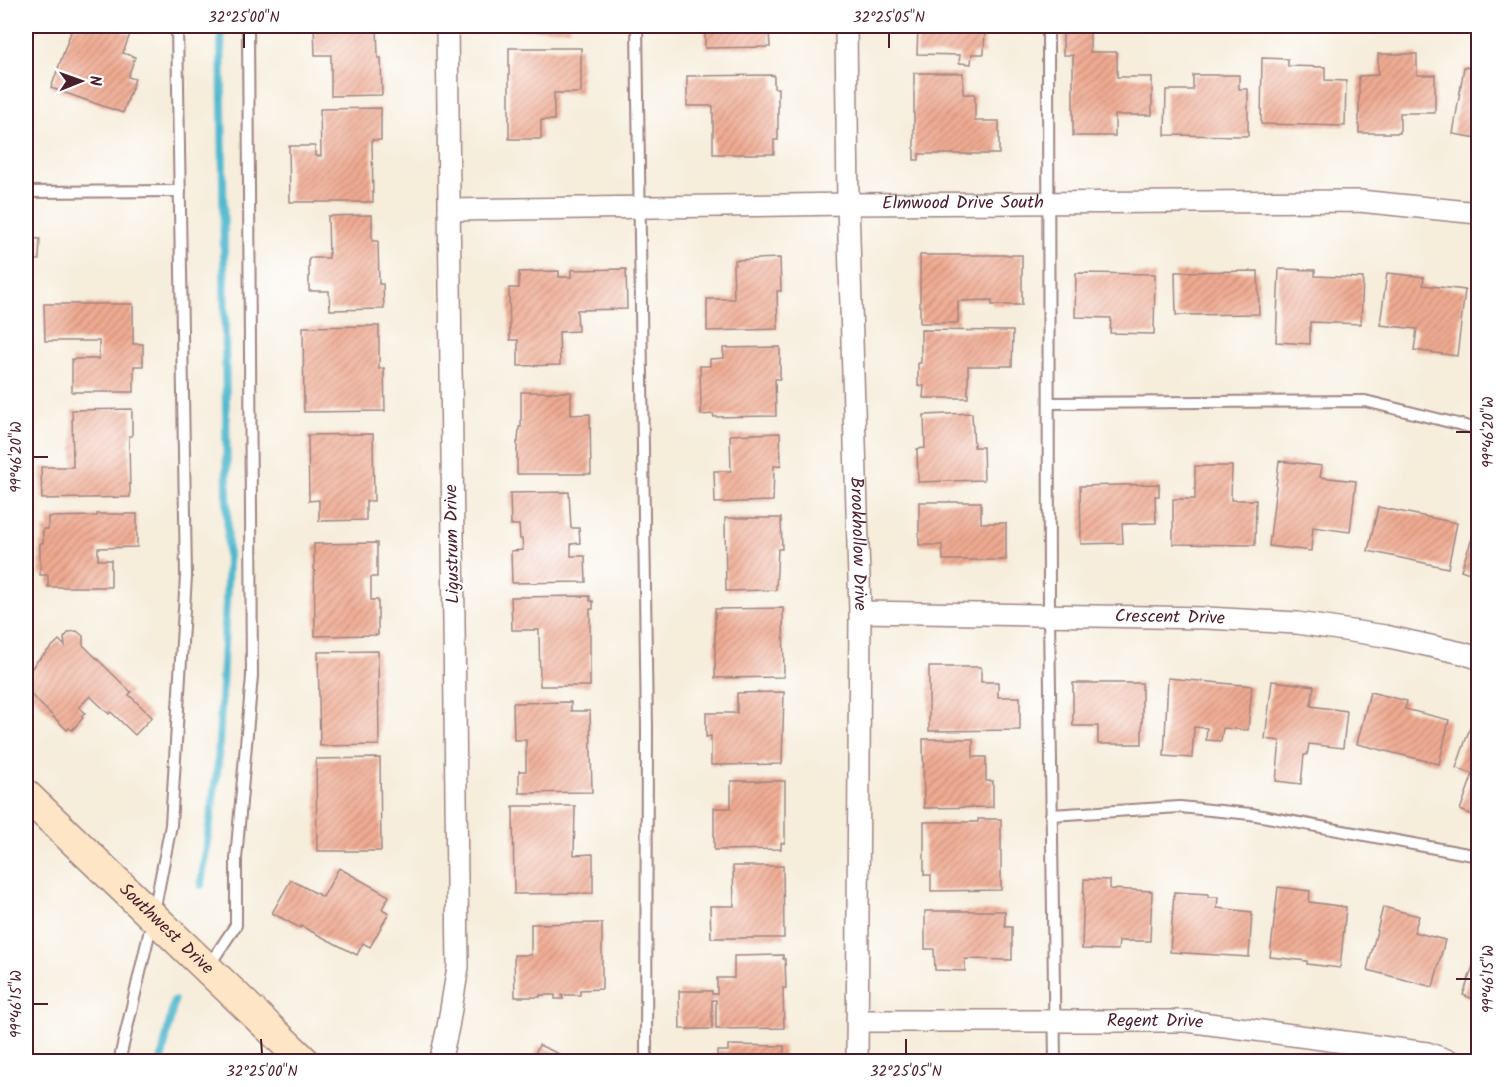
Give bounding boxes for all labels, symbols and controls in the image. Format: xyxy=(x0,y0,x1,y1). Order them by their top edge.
text: 32°25'00"N xyxy=(208,6,280,30)
text: 32°25'05"N xyxy=(853,6,925,30)
north arrow xyxy=(51,51,111,111)
text: N xyxy=(82,75,107,86)
street label: Elmwood Drive South xyxy=(882,188,1044,218)
text: 99°46'20"W xyxy=(1477,396,1501,468)
text: 99°46'20"W xyxy=(5,421,29,493)
street label: Brookhollow Drive xyxy=(842,476,874,611)
street label: Ligustrum Drive xyxy=(437,484,469,604)
street label: Crescent Drive xyxy=(1115,602,1226,633)
street label: Southwest Drive xyxy=(112,876,221,982)
text: 99°46'15"W xyxy=(1477,945,1501,1013)
text: 99°46'15"W xyxy=(5,970,29,1038)
street label: Regent Drive xyxy=(1107,1007,1205,1038)
text: 32°25'00"N xyxy=(226,1060,298,1084)
text: 32°25'05"N xyxy=(870,1060,942,1084)

